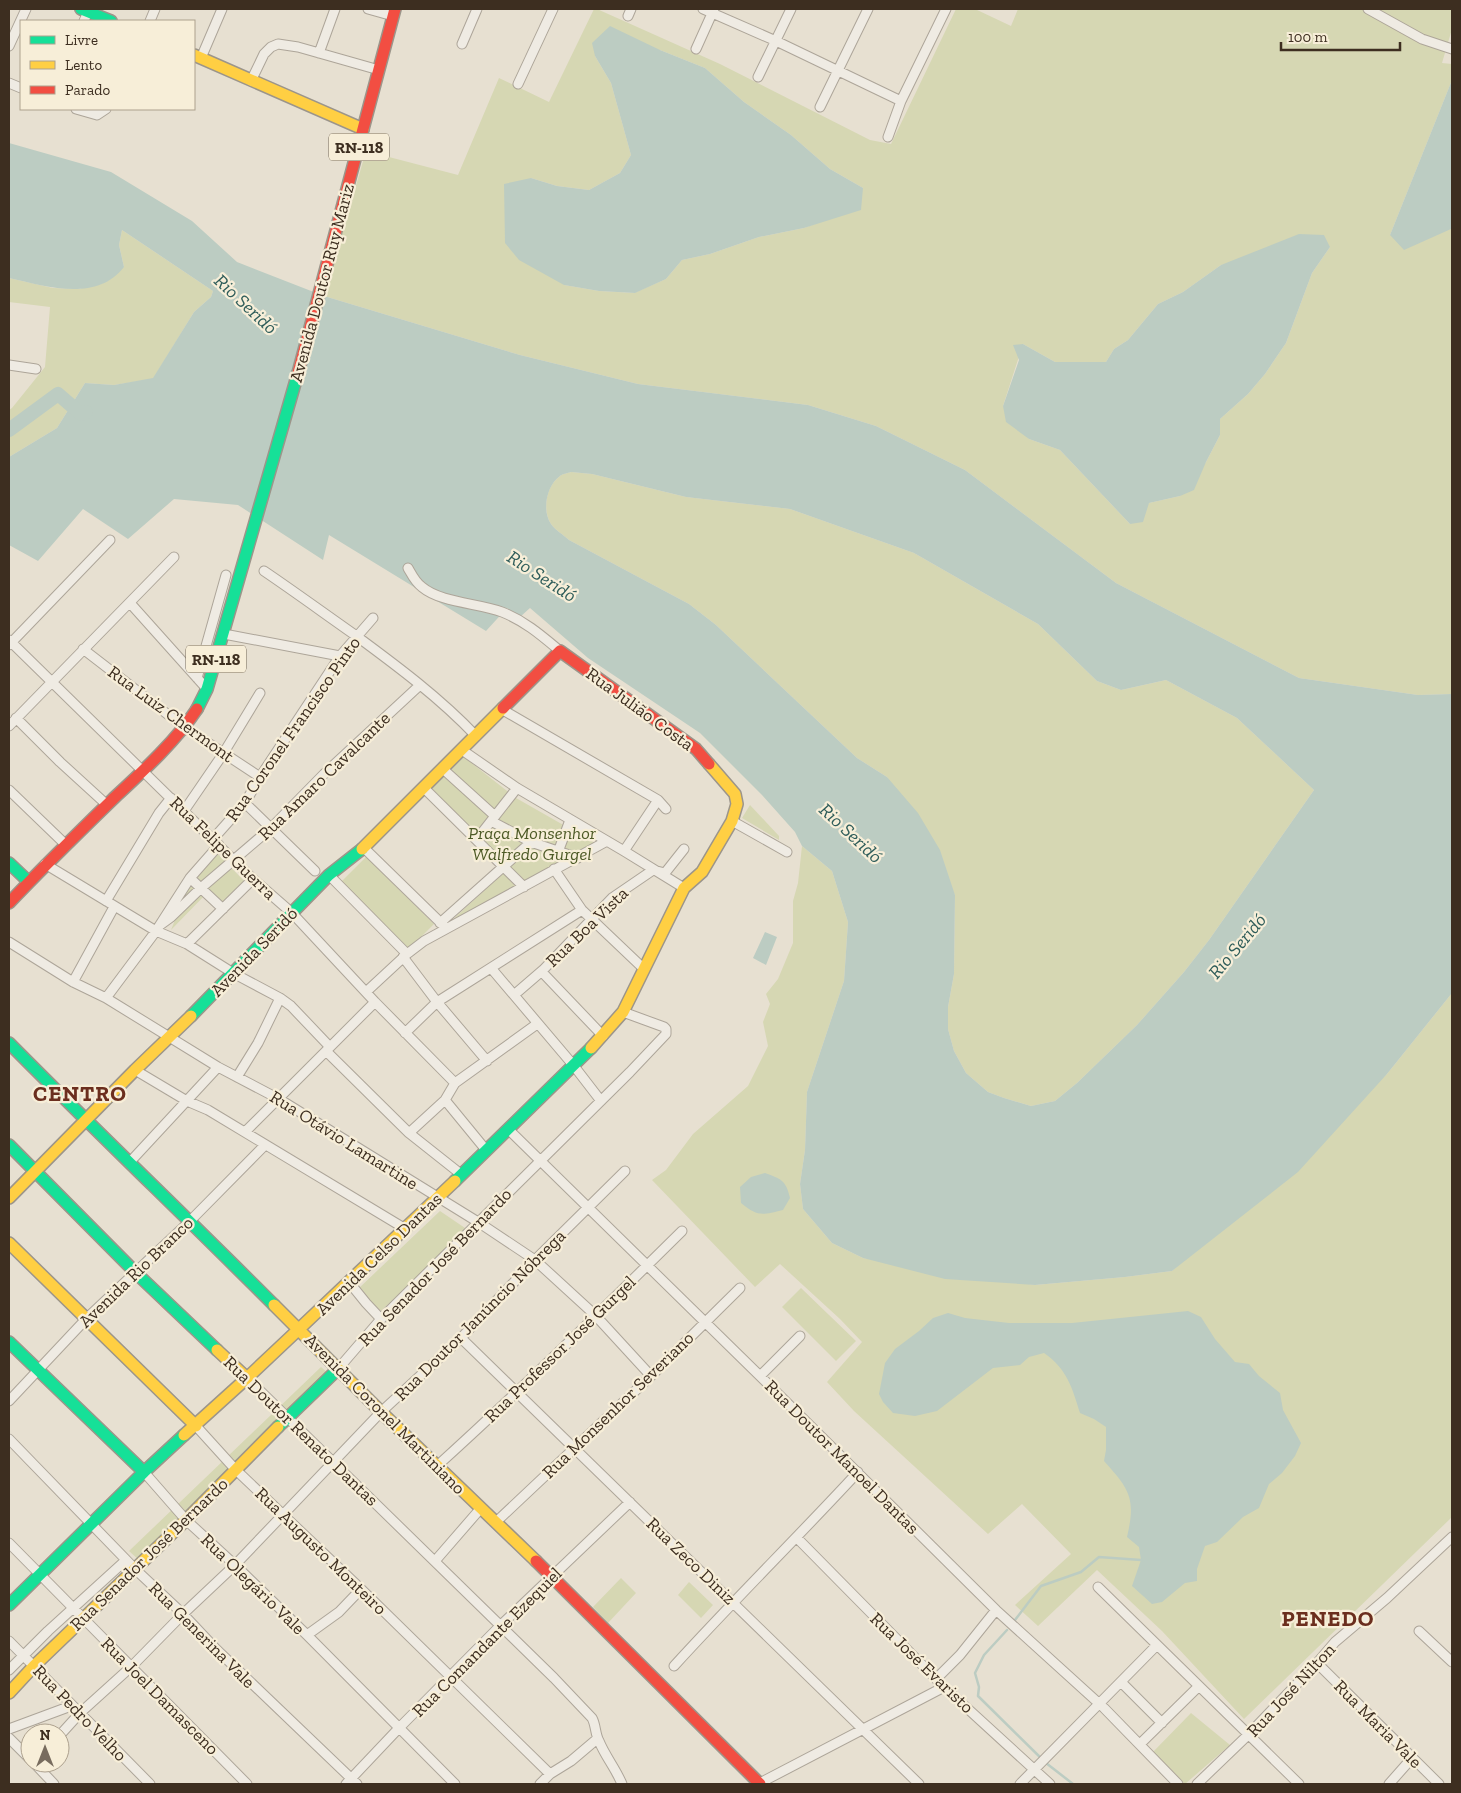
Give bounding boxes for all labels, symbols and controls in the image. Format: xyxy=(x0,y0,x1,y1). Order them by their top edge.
legend xyxy=(20,20,195,110)
scale bar xyxy=(1281,20,1400,52)
text: 100 m xyxy=(1288,28,1327,46)
text: Livre xyxy=(65,31,98,49)
text: Lento xyxy=(65,56,102,74)
text: Parado xyxy=(65,81,111,99)
road number: RN-118 xyxy=(329,134,389,160)
street label: Avenida Doutor Ruy Mariz xyxy=(285,181,359,385)
water label: Rio Seridó xyxy=(210,269,282,339)
water label: Rio Seridó xyxy=(503,545,581,607)
street label: Rua Coronel Francisco Pinto xyxy=(221,632,365,826)
road number: RN-118 xyxy=(186,646,246,672)
street label: Rua Luiz Chermont xyxy=(104,661,239,767)
street label: Rua Julião Costa xyxy=(582,663,698,756)
street label: Rua Amaro Cavalcante xyxy=(253,707,395,845)
street label: Rua Felipe Guerra xyxy=(165,792,281,904)
water label: Rio Seridó xyxy=(815,798,887,868)
park label: Praça Monsenhor Walfredo Gurgel xyxy=(468,822,597,865)
street label: Rua Boa Vista xyxy=(541,882,633,972)
street label: Avenida Seridó xyxy=(206,903,302,1001)
water label: Rio Seridó xyxy=(1203,909,1271,983)
district label: CENTRO xyxy=(33,1080,127,1107)
street label: Rua Otávio Lamartine xyxy=(266,1086,422,1194)
street label: Rua Senador José Bernardo xyxy=(354,1183,516,1351)
street label: Avenida Celso Dantas xyxy=(311,1188,447,1320)
street label: Avenida Rio Branco xyxy=(74,1212,198,1332)
street label: Rua Doutor Janúncio Nóbrega xyxy=(390,1225,570,1405)
street label: Rua Professor José Gurgel xyxy=(480,1271,640,1427)
street label: Rua Monsenhor Severiano xyxy=(538,1327,698,1483)
street label: Avenida Coronel Martiniano xyxy=(300,1329,470,1499)
street label: Rua Doutor Renato Dantas xyxy=(219,1351,383,1511)
street label: Rua Doutor Manoel Dantas xyxy=(760,1375,924,1539)
street label: Rua Senador José Bernardo xyxy=(65,1473,233,1635)
street label: Rua Augusto Monteiro xyxy=(251,1482,391,1620)
street label: Rua Zeco Diniz xyxy=(642,1513,740,1609)
street label: Rua Olegário Vale xyxy=(196,1529,310,1639)
street label: Rua Comandante Ezequiel xyxy=(407,1562,567,1722)
street label: Rua Generina Vale xyxy=(144,1577,260,1693)
district label: PENEDO xyxy=(1282,1605,1374,1632)
street label: Rua José Evaristo xyxy=(865,1608,979,1718)
street label: Rua Joel Damasceno xyxy=(96,1632,224,1760)
street label: Rua José Nilton xyxy=(1242,1638,1340,1741)
street label: Rua Pedro Velho xyxy=(28,1660,132,1766)
street label: Rua Maria Vale xyxy=(1329,1675,1427,1773)
north arrow xyxy=(20,1723,70,1773)
text: N xyxy=(40,1727,51,1744)

